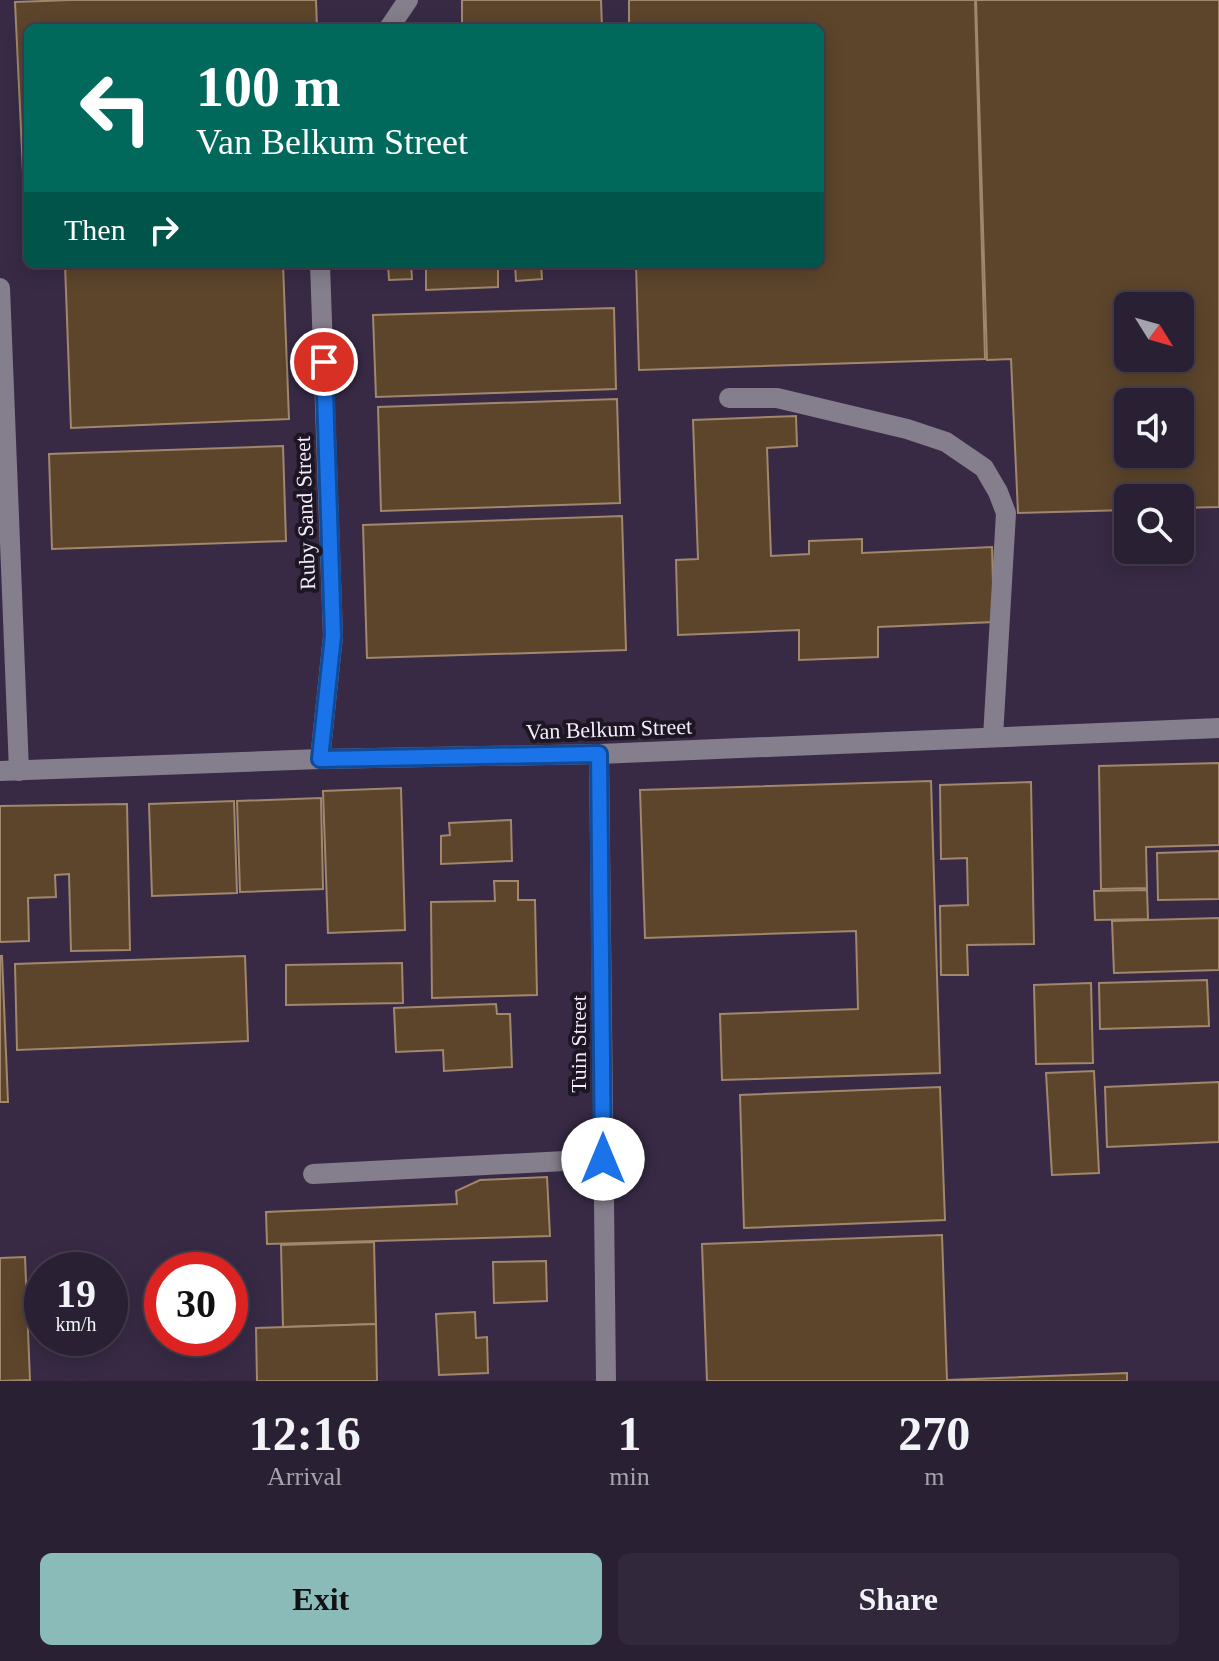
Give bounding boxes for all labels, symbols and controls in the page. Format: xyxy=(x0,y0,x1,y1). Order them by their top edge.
icon: left xyxy=(64,56,168,160)
text: 100 m xyxy=(196,56,341,118)
text: Van Belkum Street xyxy=(196,122,468,162)
icon: right xyxy=(142,208,186,252)
text: Then xyxy=(64,213,126,246)
north arrow xyxy=(1114,292,1194,372)
map controls xyxy=(1114,292,1194,564)
pin xyxy=(290,328,358,396)
icon: arrive xyxy=(302,340,346,384)
button: sound xyxy=(1114,388,1194,468)
street label: Ruby Sand Street xyxy=(290,436,320,590)
button: search xyxy=(1114,484,1194,564)
street label: Van Belkum Street xyxy=(526,714,692,744)
street label: Tuin Street xyxy=(566,995,591,1093)
position arrow xyxy=(561,1117,645,1201)
speed limit sign: 30 xyxy=(144,1252,248,1356)
text: 19 xyxy=(56,1271,96,1316)
text: km/h xyxy=(55,1313,97,1335)
text: 12:16 xyxy=(249,1407,361,1460)
text: 1 xyxy=(617,1407,641,1460)
text: 270 xyxy=(898,1407,970,1460)
text: Arrival xyxy=(267,1462,342,1491)
text: min xyxy=(609,1462,650,1491)
text: m xyxy=(924,1462,944,1491)
button: Exit xyxy=(40,1553,602,1645)
button: Share xyxy=(618,1553,1179,1645)

